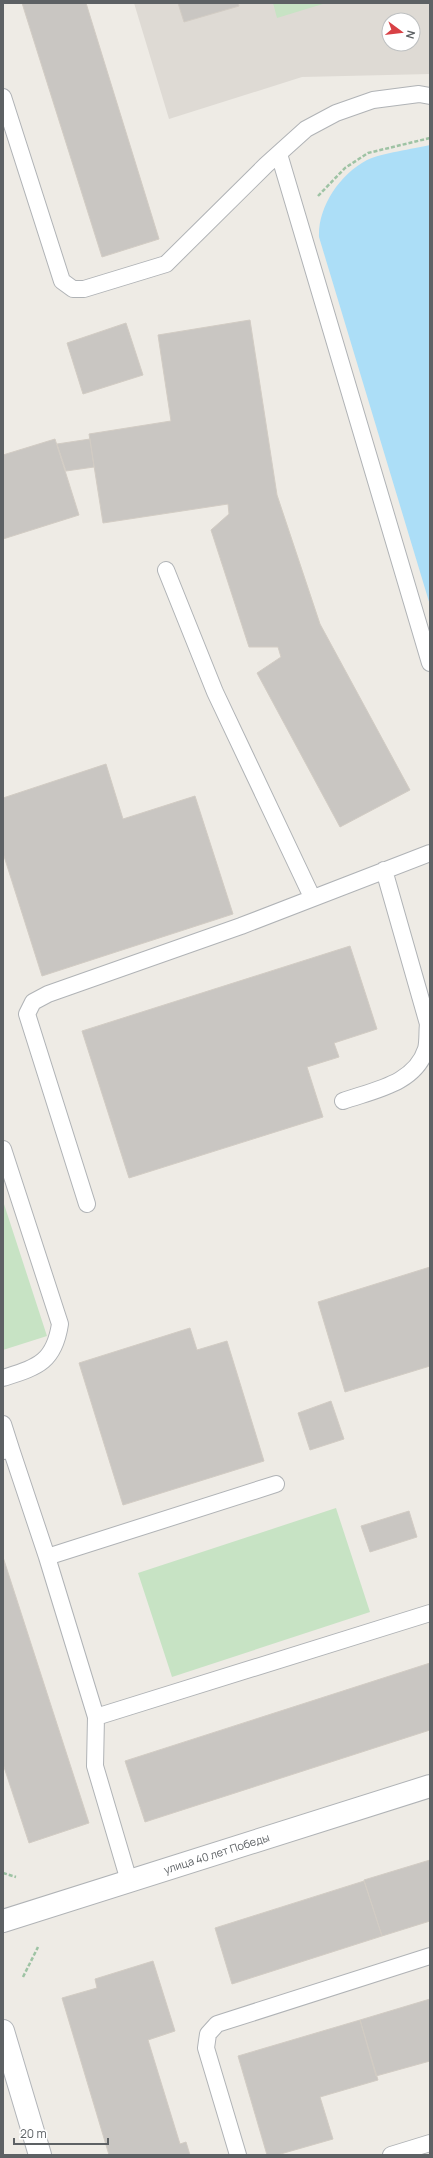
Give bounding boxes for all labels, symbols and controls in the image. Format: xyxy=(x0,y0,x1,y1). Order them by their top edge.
north arrow xyxy=(381,12,421,52)
text: N xyxy=(403,29,419,41)
street label: улица 40 лет Победы xyxy=(162,1829,271,1877)
scale bar xyxy=(14,2120,108,2146)
text: 20 m xyxy=(20,2125,47,2142)

